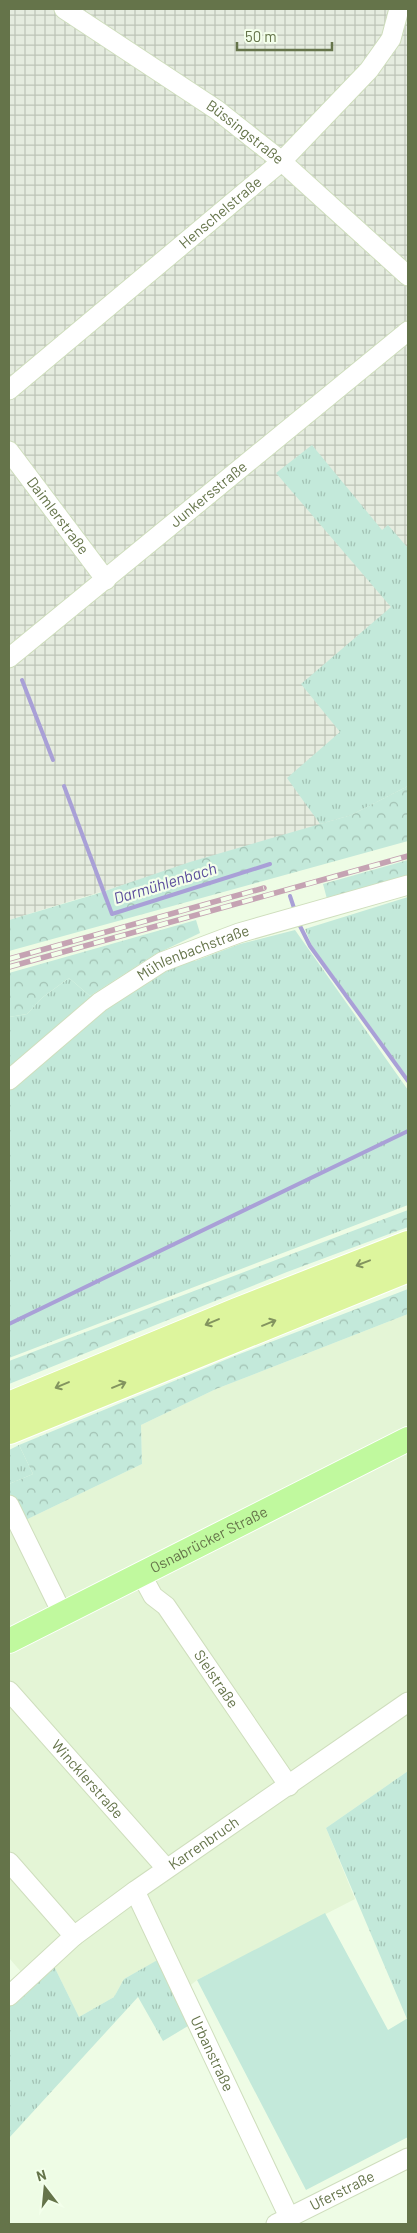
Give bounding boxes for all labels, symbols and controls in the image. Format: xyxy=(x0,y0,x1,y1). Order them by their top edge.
scale bar xyxy=(237,20,332,52)
text: 50 m xyxy=(245,27,277,45)
street label: Büssingstraße xyxy=(203,96,288,167)
street label: Henschelstraße xyxy=(175,172,265,252)
street label: Junkersstraße xyxy=(166,457,250,531)
street label: Daimlerstraße xyxy=(24,473,93,557)
water label: Darmühlenbach xyxy=(111,858,219,907)
street label: Mühlenbachstraße xyxy=(133,921,251,984)
one-way arrow xyxy=(356,1258,371,1268)
one-way arrow xyxy=(205,1318,220,1327)
one-way arrow xyxy=(261,1318,276,1328)
one-way arrow xyxy=(111,1379,126,1389)
one-way arrow xyxy=(55,1380,70,1390)
street label: Osnabrücker Straße xyxy=(147,1502,270,1576)
street label: Sielstraße xyxy=(191,1646,243,1711)
street label: Wincklerstraße xyxy=(48,1735,128,1822)
street label: Karrenbruch xyxy=(165,1812,242,1873)
street label: Urbanstraße xyxy=(187,2013,238,2094)
north arrow xyxy=(20,2163,70,2213)
text: N xyxy=(34,2166,48,2184)
street label: Uferstraße xyxy=(306,2166,377,2214)

